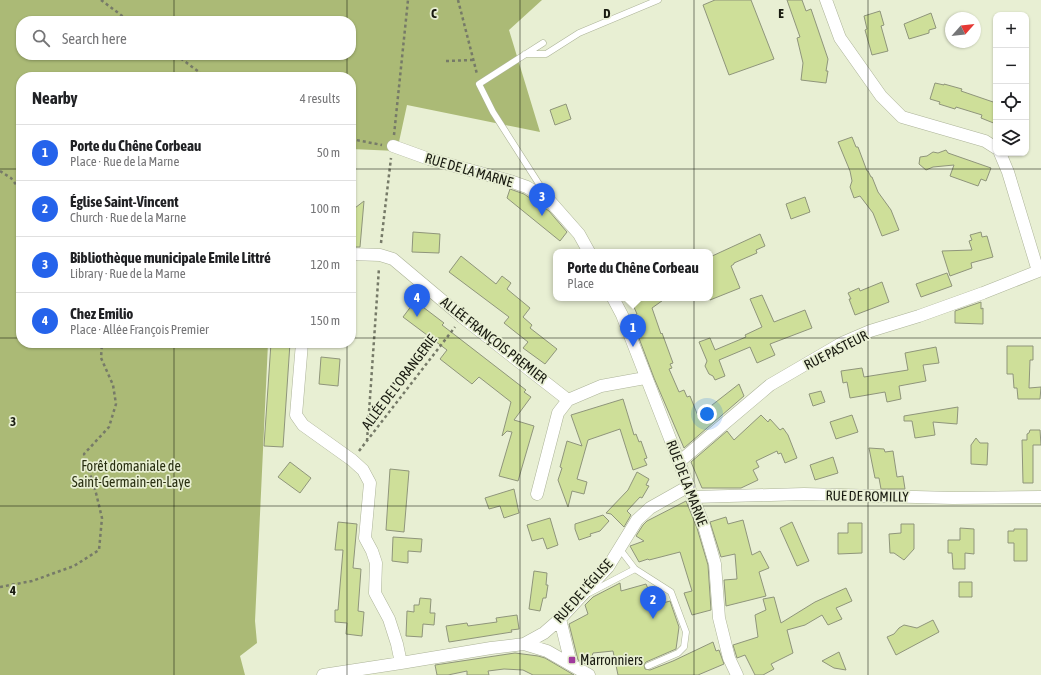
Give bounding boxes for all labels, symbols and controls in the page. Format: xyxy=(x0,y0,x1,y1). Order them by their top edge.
text: C xyxy=(431,6,437,21)
text: D xyxy=(603,6,611,21)
text: E xyxy=(778,6,784,21)
north arrow xyxy=(945,12,981,48)
map controls xyxy=(993,12,1029,156)
button: + xyxy=(993,12,1029,48)
search box xyxy=(16,16,356,60)
icon: search xyxy=(30,27,52,49)
text: Search here xyxy=(62,30,127,47)
button: − xyxy=(993,48,1029,84)
button: locate xyxy=(993,84,1029,120)
text: Nearby xyxy=(32,88,78,108)
text: 4 results xyxy=(300,91,340,106)
button: layers xyxy=(993,120,1029,156)
text: Porte du Chêne Corbeau xyxy=(70,137,201,154)
text: 1 xyxy=(42,145,48,160)
text: 50 m xyxy=(317,145,340,160)
street label: RUE DE LA MARNE xyxy=(423,150,515,190)
text: Place · Rue de la Marne xyxy=(70,154,179,169)
pin: 3 xyxy=(529,183,555,216)
text: Église Saint-Vincent xyxy=(70,193,179,210)
text: 2 xyxy=(42,201,48,216)
text: 100 m xyxy=(311,201,340,216)
text: Church · Rue de la Marne xyxy=(70,210,186,225)
text: Bibliothèque municipale Emile Littré xyxy=(70,249,271,266)
popup xyxy=(553,249,713,301)
text: 3 xyxy=(42,257,48,272)
text: 120 m xyxy=(311,257,340,272)
text: Porte du Chêne Corbeau xyxy=(567,259,699,276)
text: Library · Rue de la Marne xyxy=(70,266,186,281)
text: Place xyxy=(567,276,594,291)
pin: 4 xyxy=(404,284,430,317)
street label: ALLÉE FRANÇOIS PREMIER xyxy=(438,293,550,387)
text: Chez Emilio xyxy=(70,305,133,322)
text: 4 xyxy=(42,313,48,328)
text: 150 m xyxy=(311,313,340,328)
pin: 1 xyxy=(620,314,646,347)
text: Place · Allée François Premier xyxy=(70,322,209,337)
street label: RUE PASTEUR xyxy=(801,327,871,373)
street label: ALLÉE DE L'ORANGERIE xyxy=(358,331,440,433)
your location xyxy=(697,404,717,424)
text: 3 xyxy=(10,414,16,429)
street label: RUE DE LA MARNE xyxy=(663,438,711,528)
park label: Forêt domaniale de Saint-Germain-en-Laye xyxy=(72,458,190,490)
street label: RUE DE ROMILLY xyxy=(825,487,909,505)
street label: RUE DE L'ÉGLISE xyxy=(550,556,616,626)
text: 4 xyxy=(9,583,16,598)
pin: 2 xyxy=(640,586,666,619)
place label: Marronniers xyxy=(580,652,643,668)
marker: Marronniers xyxy=(567,655,577,665)

